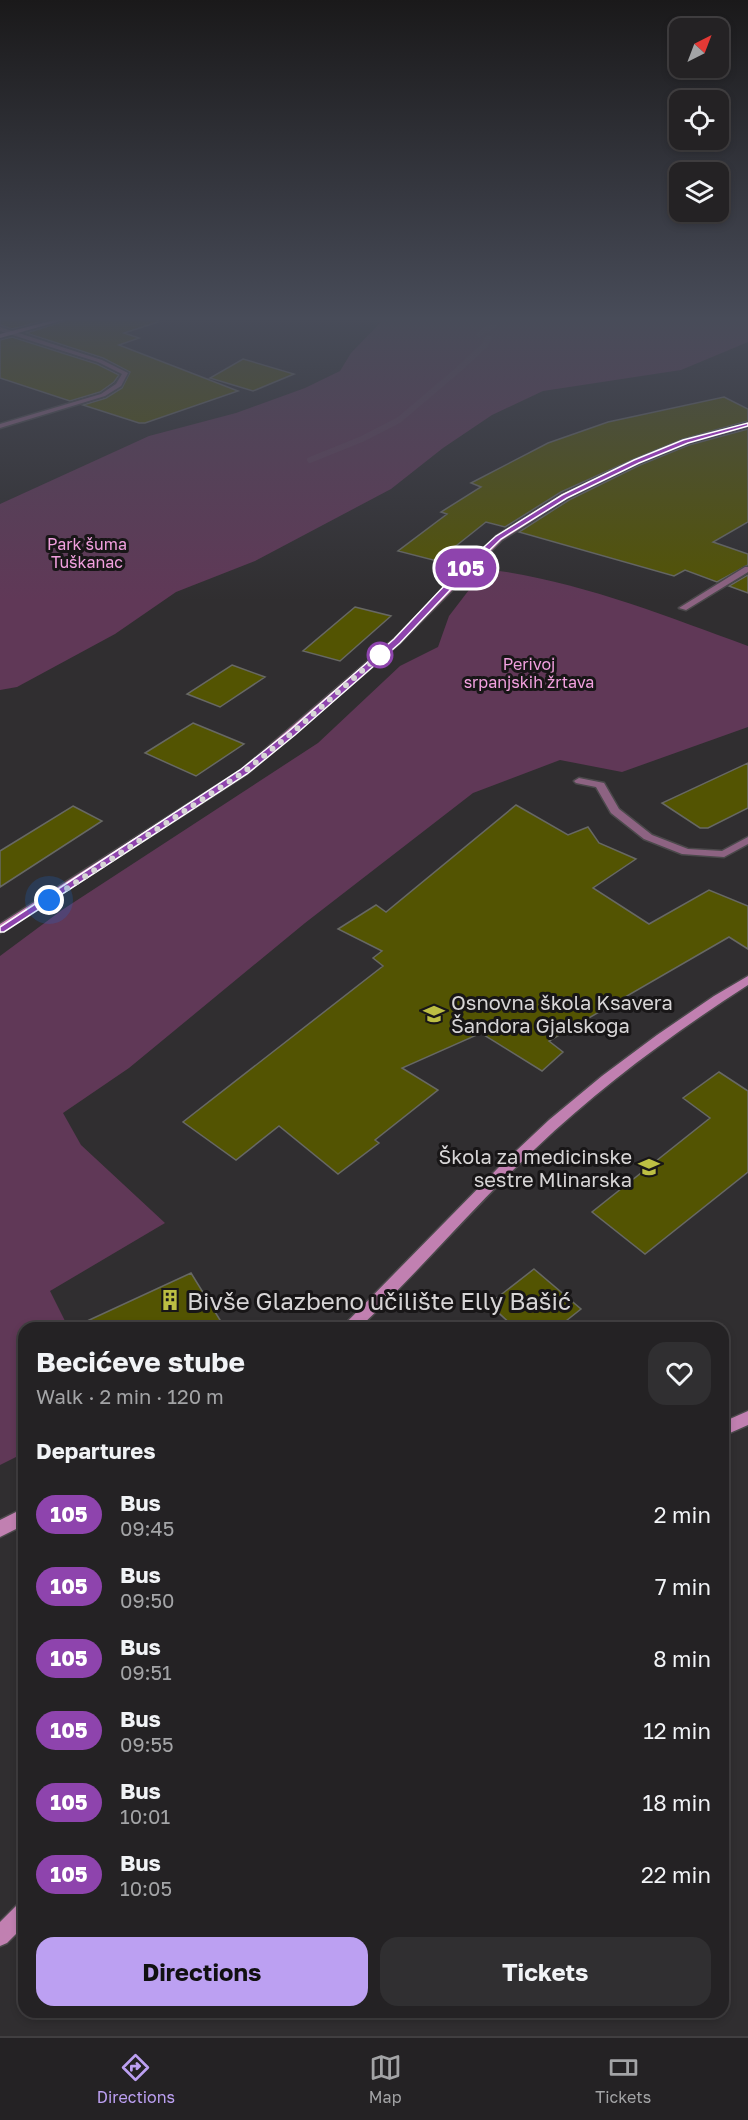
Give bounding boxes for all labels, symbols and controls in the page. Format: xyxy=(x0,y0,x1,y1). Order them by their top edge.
north arrow xyxy=(669,18,729,78)
map controls xyxy=(669,18,729,222)
button: locate xyxy=(669,90,729,150)
button: layers xyxy=(669,162,729,222)
park label: Park šuma Tuškanac xyxy=(47,534,127,572)
line badge: 105 xyxy=(432,548,500,588)
text: 105 xyxy=(447,555,485,581)
unlabelled marker xyxy=(367,642,393,668)
park label: Perivoj srpanjskih žrtava xyxy=(464,654,594,692)
your location xyxy=(34,885,64,915)
place label: Osnovna škola Ksavera Šandora Gjalskoga xyxy=(451,990,673,1037)
school or university icon: Osnovna škola Ksavera Šandora Gjalskoga xyxy=(422,1002,446,1026)
place label: Škola za medicinske sestre Mlinarska xyxy=(438,1144,632,1191)
school or university icon: Škola za medicinske sestre Mlinarska xyxy=(637,1155,661,1179)
place label: Bivše Glazbeno učilište Elly Bašić xyxy=(187,1286,571,1315)
building icon: Bivše Glazbeno učilište Elly Bašić xyxy=(158,1288,182,1312)
button: heart xyxy=(648,1342,711,1405)
text: Becićeve stube xyxy=(36,1345,245,1378)
text: Walk · 2 min · 120 m xyxy=(36,1384,224,1408)
text: Departures xyxy=(36,1437,155,1464)
text: Bus xyxy=(120,1489,161,1516)
text: 105 xyxy=(50,1501,88,1527)
text: 2 min xyxy=(654,1501,711,1528)
text: 09:45 xyxy=(120,1516,174,1540)
text: Bus xyxy=(120,1561,161,1588)
text: 105 xyxy=(50,1573,88,1599)
text: 7 min xyxy=(655,1573,711,1600)
text: 09:50 xyxy=(120,1588,175,1612)
text: Bus xyxy=(120,1633,161,1660)
text: 105 xyxy=(50,1645,88,1671)
text: 8 min xyxy=(653,1645,711,1672)
text: 09:51 xyxy=(120,1660,172,1684)
text: Bus xyxy=(120,1705,161,1732)
text: 105 xyxy=(50,1717,88,1743)
text: 12 min xyxy=(643,1717,711,1744)
text: 09:55 xyxy=(120,1732,174,1756)
text: Bus xyxy=(120,1777,161,1804)
text: 105 xyxy=(50,1789,88,1815)
text: 18 min xyxy=(643,1789,711,1816)
text: 10:01 xyxy=(120,1804,170,1828)
text: Bus xyxy=(120,1849,161,1876)
text: 105 xyxy=(50,1861,88,1887)
text: 22 min xyxy=(641,1861,711,1888)
text: 10:05 xyxy=(120,1876,172,1900)
button: Directions xyxy=(36,1937,368,2006)
button: Tickets xyxy=(380,1937,711,2006)
tab: Directions xyxy=(97,2051,175,2107)
tab: Map xyxy=(369,2051,402,2107)
tab: Tickets xyxy=(595,2051,651,2107)

